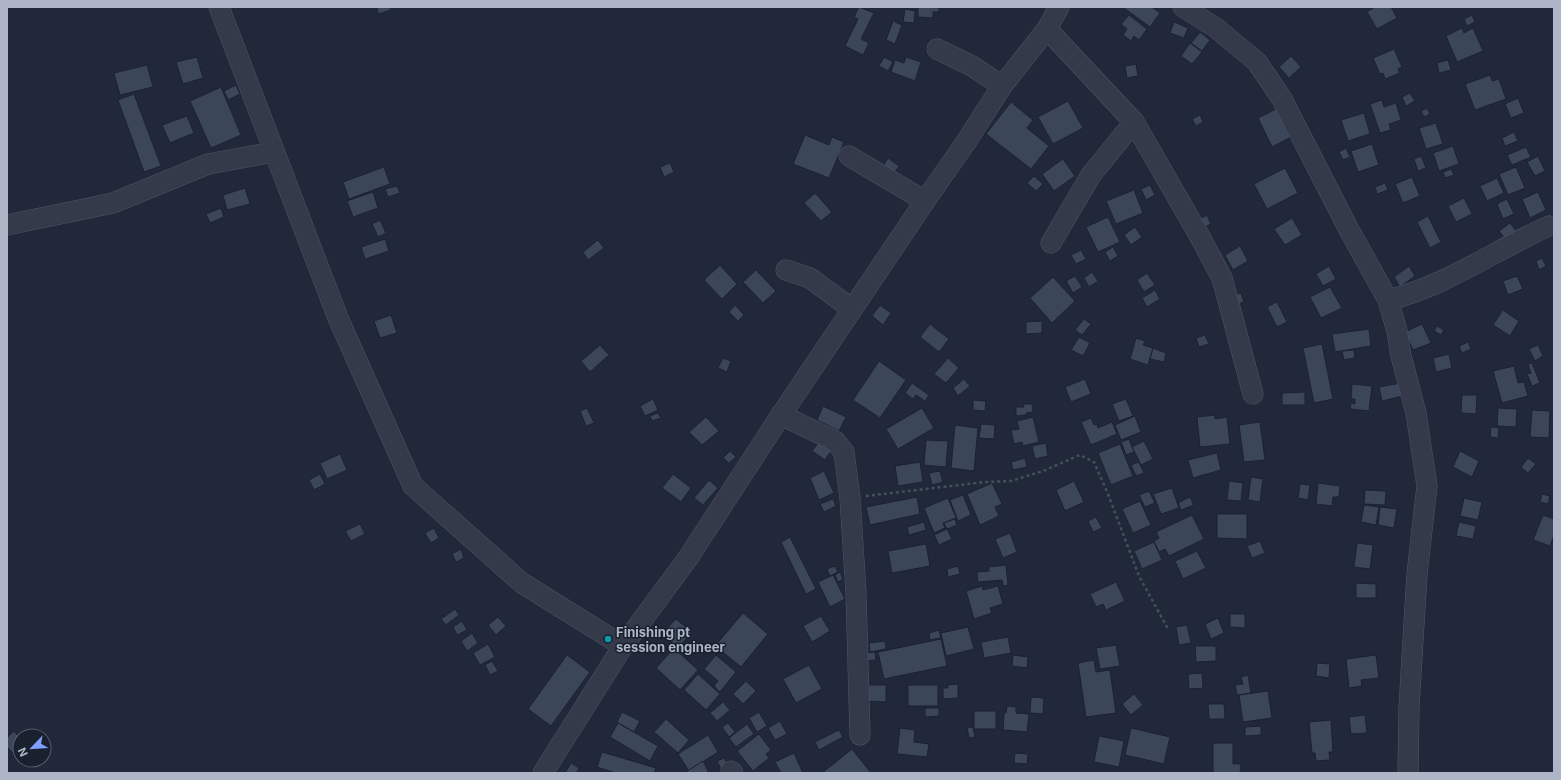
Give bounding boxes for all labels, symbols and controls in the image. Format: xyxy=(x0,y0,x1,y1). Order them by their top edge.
place label: Finishing pt session engineer xyxy=(616,624,725,655)
marker: Finishing pt session engineer xyxy=(603,634,613,644)
north arrow xyxy=(12,728,52,768)
text: N xyxy=(15,745,31,759)

